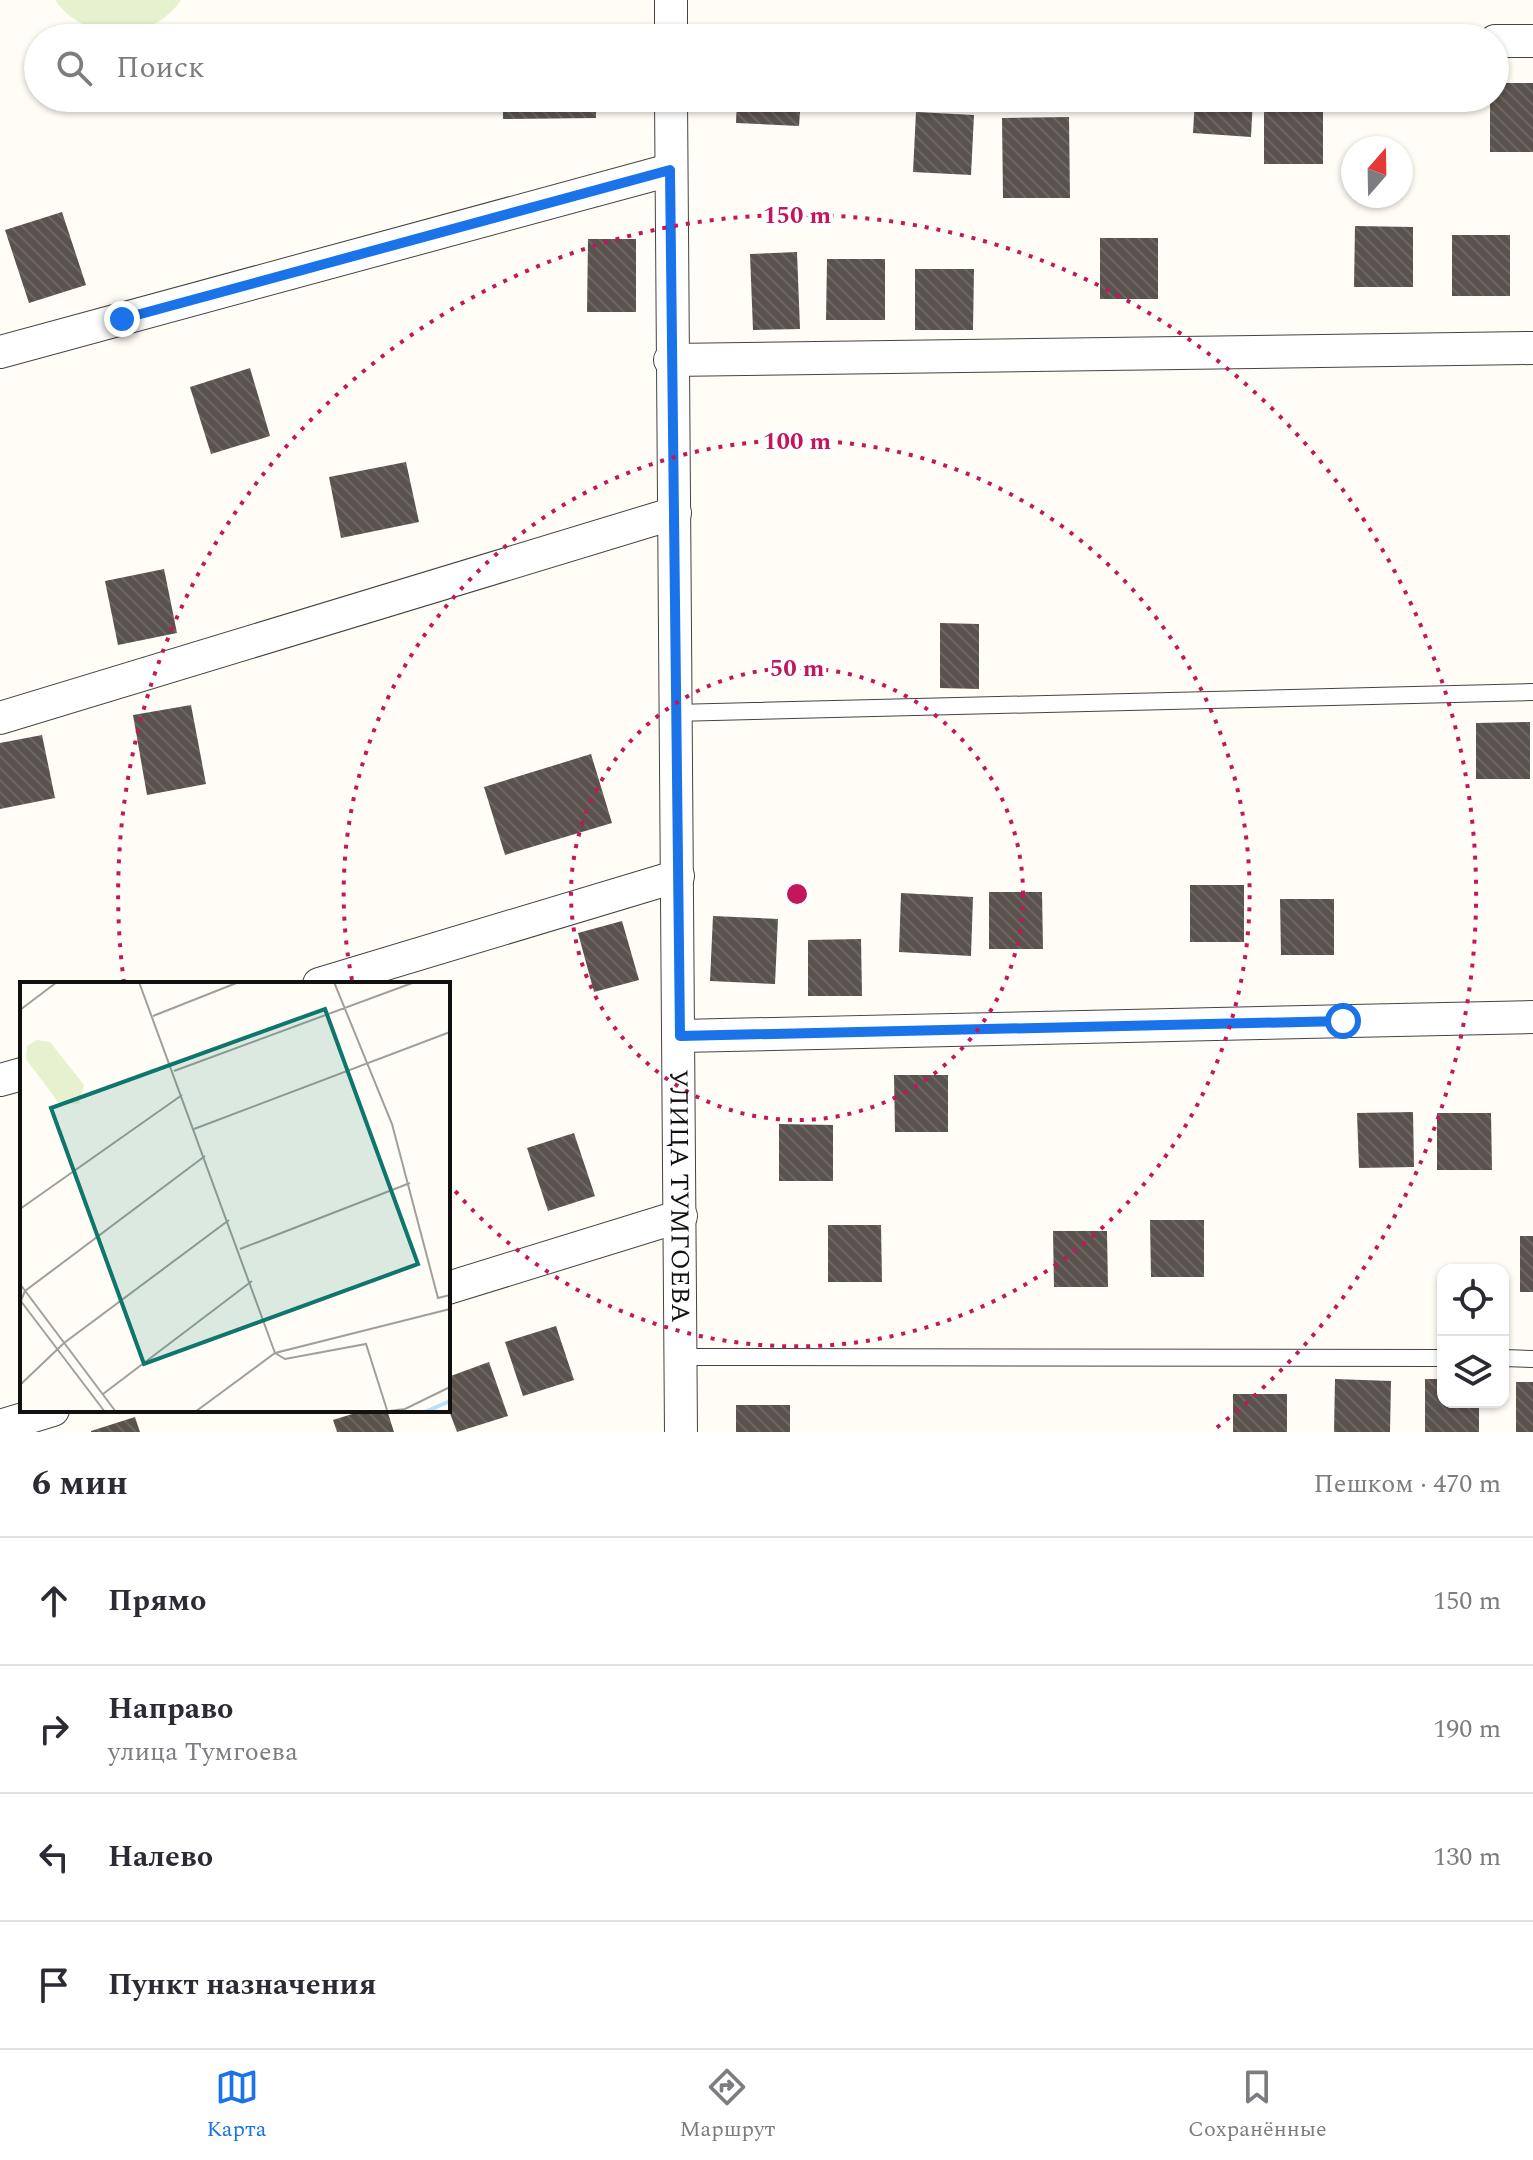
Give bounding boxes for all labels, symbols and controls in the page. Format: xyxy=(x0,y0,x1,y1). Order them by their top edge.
search box xyxy=(24,24,1509,112)
text: Поиск xyxy=(116,45,205,91)
icon: search xyxy=(52,46,96,90)
north arrow xyxy=(1341,136,1413,208)
text: 150 m xyxy=(763,198,831,234)
route end xyxy=(104,301,140,337)
text: 100 m xyxy=(763,424,831,460)
text: 50 m xyxy=(770,651,825,687)
centre of rings xyxy=(783,880,811,908)
inset map xyxy=(20,982,450,1412)
route start xyxy=(1325,1003,1361,1039)
street label: УЛИЦА ТУМГОЕВА xyxy=(658,1069,700,1323)
map controls xyxy=(1437,1264,1509,1408)
button: locate xyxy=(1437,1264,1509,1336)
button: layers xyxy=(1437,1336,1509,1408)
text: 6 мин xyxy=(32,1458,128,1510)
text: Пешком · 470 m xyxy=(1314,1464,1501,1504)
text: Прямо xyxy=(108,1578,206,1624)
icon: ahead xyxy=(32,1579,76,1623)
text: 150 m xyxy=(1433,1581,1501,1621)
text: Направо xyxy=(108,1686,233,1732)
icon: right xyxy=(32,1707,76,1751)
text: 190 m xyxy=(1433,1709,1501,1749)
text: улица Тумгоева xyxy=(108,1732,298,1772)
text: Налево xyxy=(108,1834,213,1880)
icon: left xyxy=(32,1835,76,1879)
text: 130 m xyxy=(1433,1837,1501,1877)
text: Пункт назначения xyxy=(108,1962,376,2008)
icon: arrive xyxy=(32,1963,76,2007)
tab: Карта xyxy=(206,2065,267,2146)
tab: Маршрут xyxy=(679,2065,775,2146)
tab: Сохранённые xyxy=(1188,2065,1327,2146)

